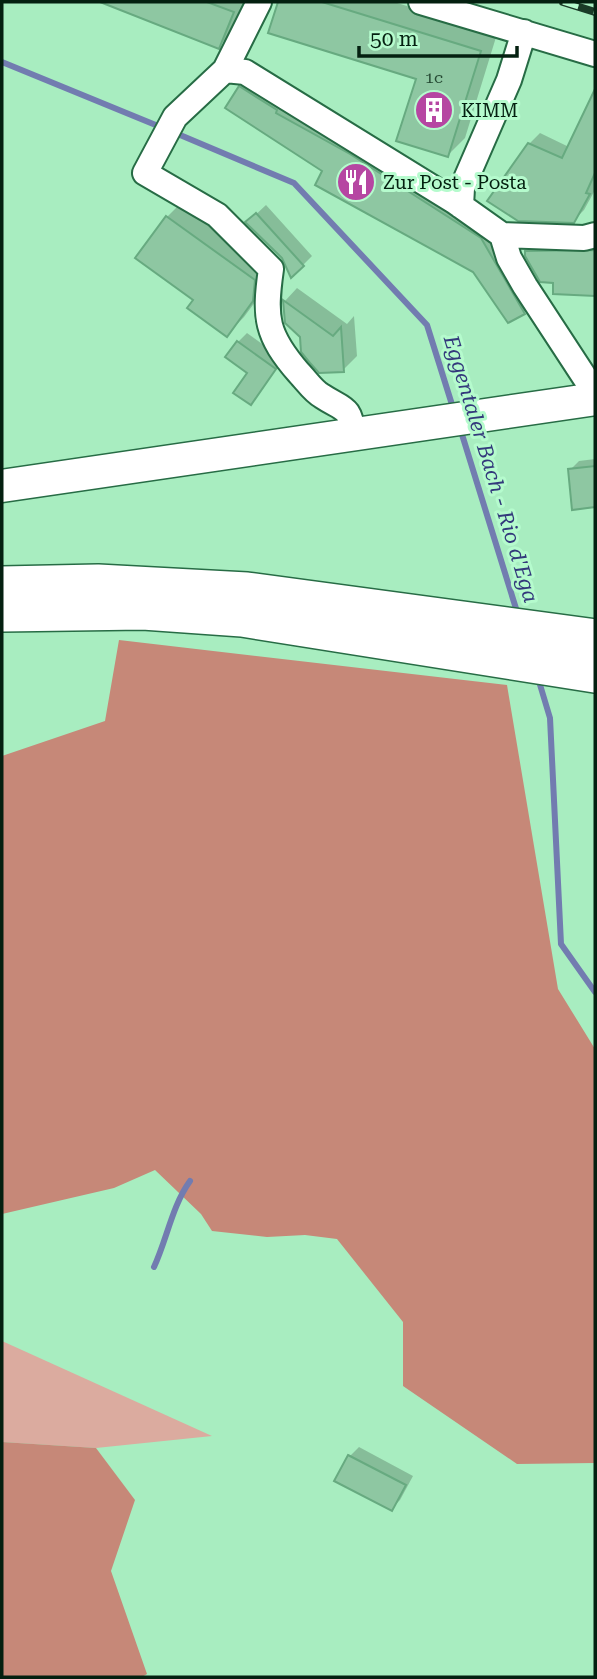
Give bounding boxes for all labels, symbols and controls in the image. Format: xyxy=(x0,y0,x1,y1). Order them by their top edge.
scale bar xyxy=(359,14,516,58)
text: 50 m xyxy=(370,27,418,51)
house number: 1c xyxy=(425,68,443,87)
building icon: KIMM xyxy=(413,89,455,131)
place label: KIMM xyxy=(461,99,518,122)
restaurant icon: Zur Post - Posta xyxy=(335,161,377,203)
place label: Zur Post - Posta xyxy=(383,171,527,194)
water label: Eggentaler Bach - Rio d'Ega xyxy=(439,331,543,606)

